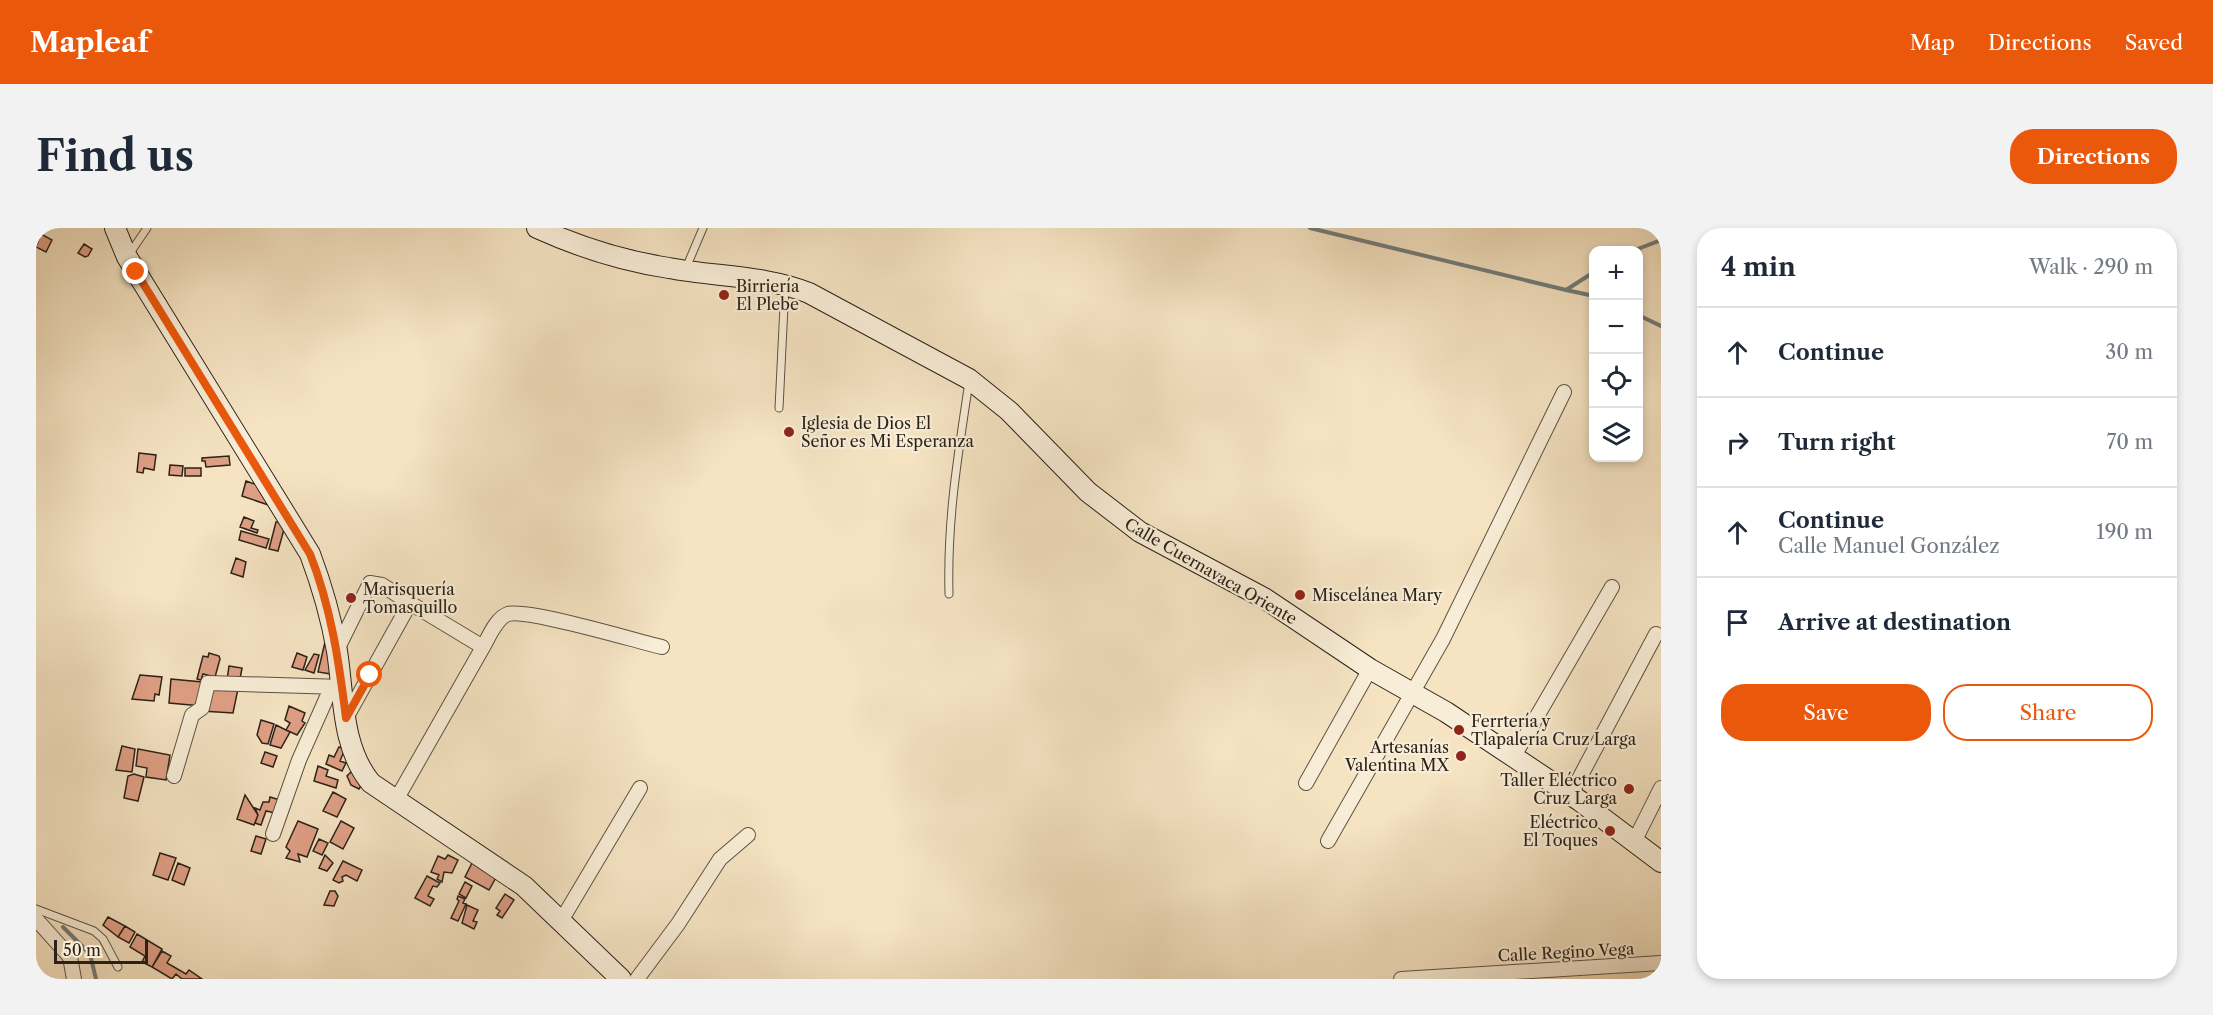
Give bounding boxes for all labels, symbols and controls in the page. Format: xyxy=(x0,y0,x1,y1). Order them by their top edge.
text: Mapleaf xyxy=(30,25,149,59)
text: Map xyxy=(1910,30,1955,55)
text: Directions xyxy=(1988,30,2092,55)
text: Saved xyxy=(2125,30,2183,55)
button: Directions xyxy=(2010,129,2177,184)
text: Find us xyxy=(36,130,194,182)
map controls xyxy=(1589,246,1643,462)
button: + xyxy=(1589,246,1643,300)
text: 4 min xyxy=(1721,251,1796,283)
text: Walk · 290 m xyxy=(2029,255,2153,279)
route end xyxy=(122,258,148,284)
place label: Birriería El Plebe xyxy=(736,276,800,314)
marker: Birriería El Plebe xyxy=(717,288,731,302)
button: − xyxy=(1589,300,1643,354)
icon: ahead xyxy=(1721,336,1754,369)
text: Continue xyxy=(1778,339,1884,366)
text: 30 m xyxy=(2105,340,2153,364)
button: locate xyxy=(1589,354,1643,408)
button: layers xyxy=(1589,408,1643,462)
place label: Iglesia de Dios El Señor es Mi Esperanza xyxy=(801,413,975,451)
marker: Iglesia de Dios El Señor es Mi Esperanza xyxy=(782,425,796,439)
icon: right xyxy=(1721,426,1754,459)
text: Turn right xyxy=(1778,429,1896,456)
text: 70 m xyxy=(2107,430,2153,454)
text: Continue xyxy=(1778,507,1884,534)
street label: Calle Cuernavaca Oriente xyxy=(1121,513,1301,629)
icon: ahead xyxy=(1721,516,1754,549)
text: 190 m xyxy=(2096,520,2153,544)
text: Calle Manuel González xyxy=(1778,534,1999,558)
place label: Marisquería Tomasquillo xyxy=(363,579,457,617)
place label: Miscelánea Mary xyxy=(1312,585,1443,605)
marker: Miscelánea Mary xyxy=(1293,588,1307,602)
marker: Marisquería Tomasquillo xyxy=(344,591,358,605)
icon: arrive xyxy=(1721,606,1754,639)
text: Arrive at destination xyxy=(1778,609,2011,636)
route start xyxy=(356,661,382,687)
button: Save xyxy=(1721,684,1931,741)
button: Share xyxy=(1943,684,2153,741)
place label: Ferrtería y Tlapalería Cruz Larga xyxy=(1471,711,1637,749)
marker: Ferrtería y Tlapalería Cruz Larga xyxy=(1452,723,1466,737)
place label: Artesanías Valentina MX xyxy=(1344,737,1449,775)
marker: Artesanías Valentina MX xyxy=(1454,749,1468,763)
place label: Taller Eléctrico Cruz Larga xyxy=(1500,770,1618,808)
marker: Taller Eléctrico Cruz Larga xyxy=(1622,782,1636,796)
place label: Eléctrico El Toques xyxy=(1523,812,1598,850)
marker: Eléctrico El Toques xyxy=(1603,824,1617,838)
scale bar xyxy=(54,937,148,964)
street label: Calle Regino Vega xyxy=(1497,938,1635,966)
text: 50 m xyxy=(63,940,101,960)

